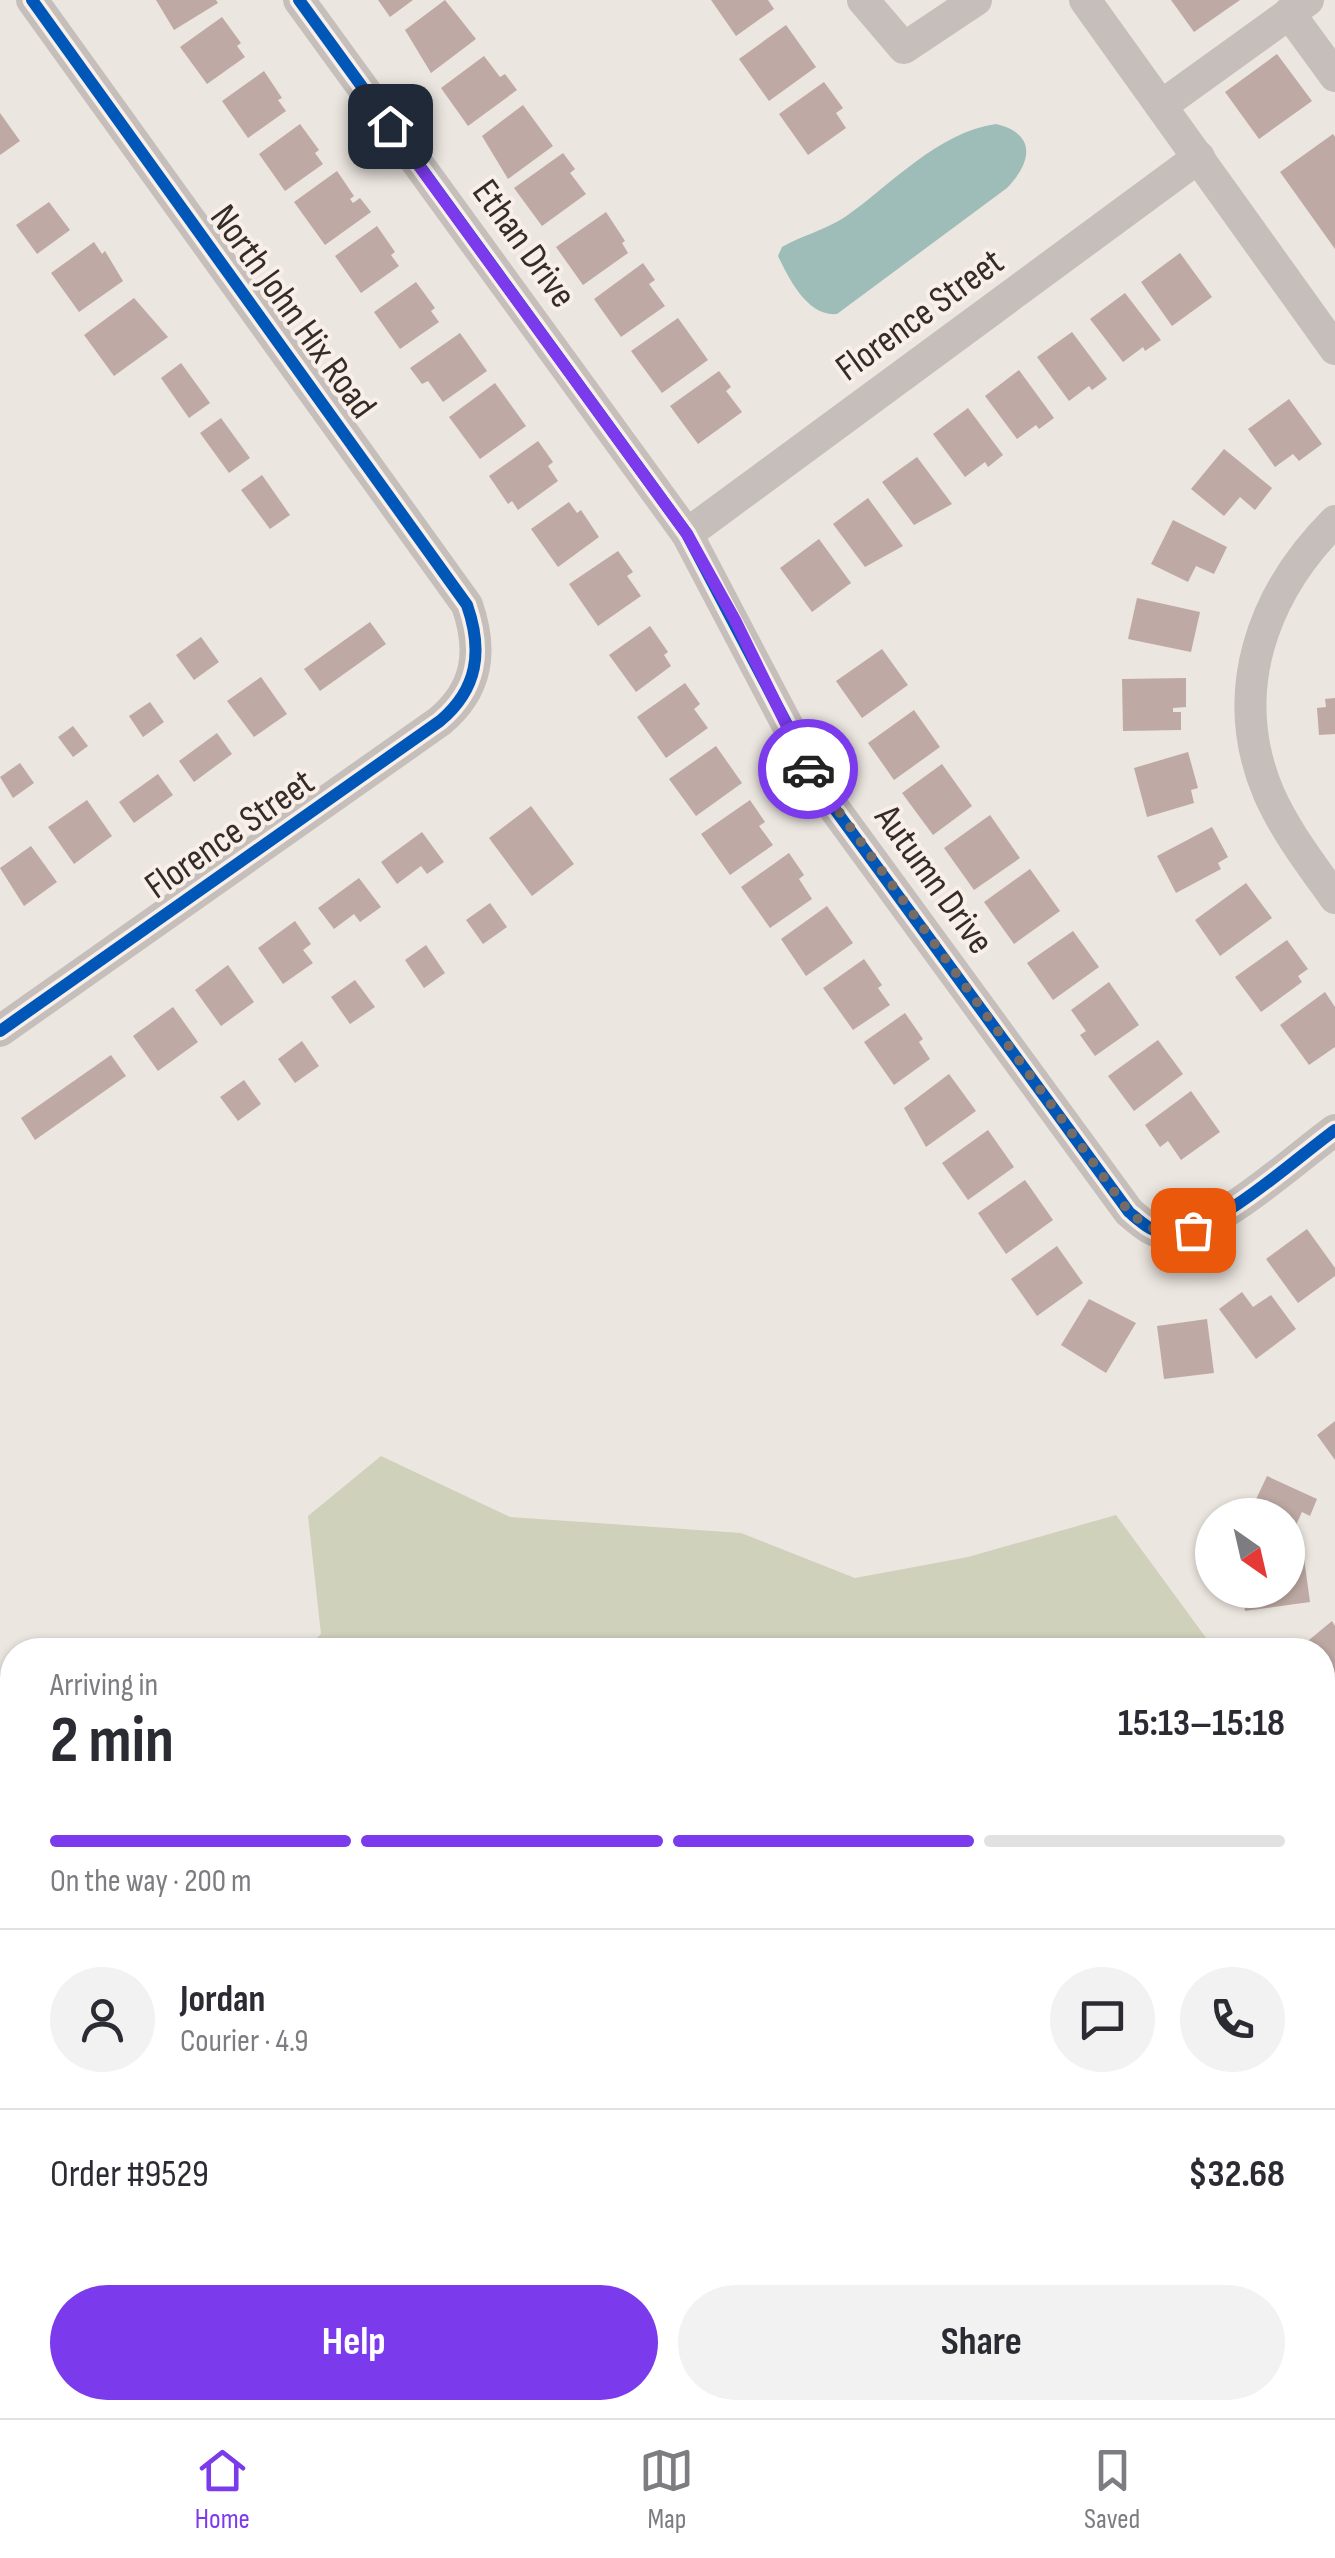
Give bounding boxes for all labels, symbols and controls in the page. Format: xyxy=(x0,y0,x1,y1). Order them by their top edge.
pin xyxy=(348,84,433,169)
icon: home xyxy=(363,99,418,154)
street label: Ethan Drive xyxy=(462,171,585,317)
street label: North John Hix Road xyxy=(200,197,385,427)
street label: Florence Street xyxy=(828,240,1012,391)
courier xyxy=(758,719,858,819)
icon: car xyxy=(781,742,836,797)
street label: Florence Street xyxy=(137,760,323,909)
street label: Autumn Drive xyxy=(864,796,1003,963)
pin xyxy=(1151,1188,1236,1273)
icon: bag xyxy=(1166,1203,1221,1258)
north arrow xyxy=(1195,1498,1305,1608)
map controls xyxy=(1195,1498,1305,1608)
text: Arriving in xyxy=(50,1666,158,1705)
text: 15:13–15:18 xyxy=(1118,1701,1285,1746)
text: 2 min xyxy=(50,1703,174,1781)
text: On the way · 200 m xyxy=(50,1862,252,1901)
button: person xyxy=(50,1967,155,2072)
button: chat xyxy=(1050,1967,1155,2072)
button: phone xyxy=(1180,1967,1285,2072)
text: Jordan xyxy=(180,1977,265,2022)
text: Courier · 4.9 xyxy=(180,2022,308,2061)
text: Order #9529 xyxy=(50,2152,209,2197)
text: $32.68 xyxy=(1188,2152,1285,2197)
button: Help xyxy=(50,2285,658,2400)
button: Share xyxy=(678,2285,1285,2400)
tab: Home xyxy=(195,2443,250,2536)
tab: Map xyxy=(639,2443,694,2536)
tab: Saved xyxy=(1084,2443,1140,2536)

